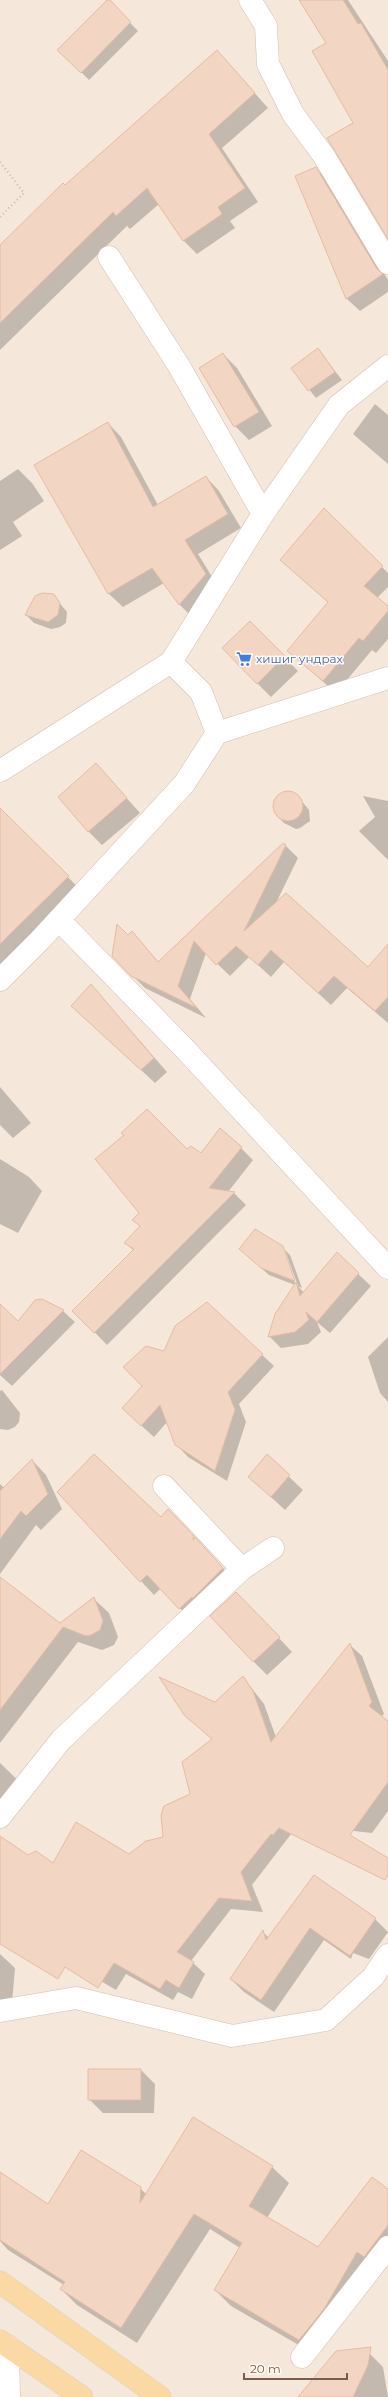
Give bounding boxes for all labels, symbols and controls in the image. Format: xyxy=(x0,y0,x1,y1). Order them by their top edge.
supermarket icon: хишиг ундрах xyxy=(235,650,253,668)
place label: хишиг ундрах xyxy=(256,651,344,666)
scale bar xyxy=(244,2355,347,2381)
text: 20 m xyxy=(250,2361,281,2376)

